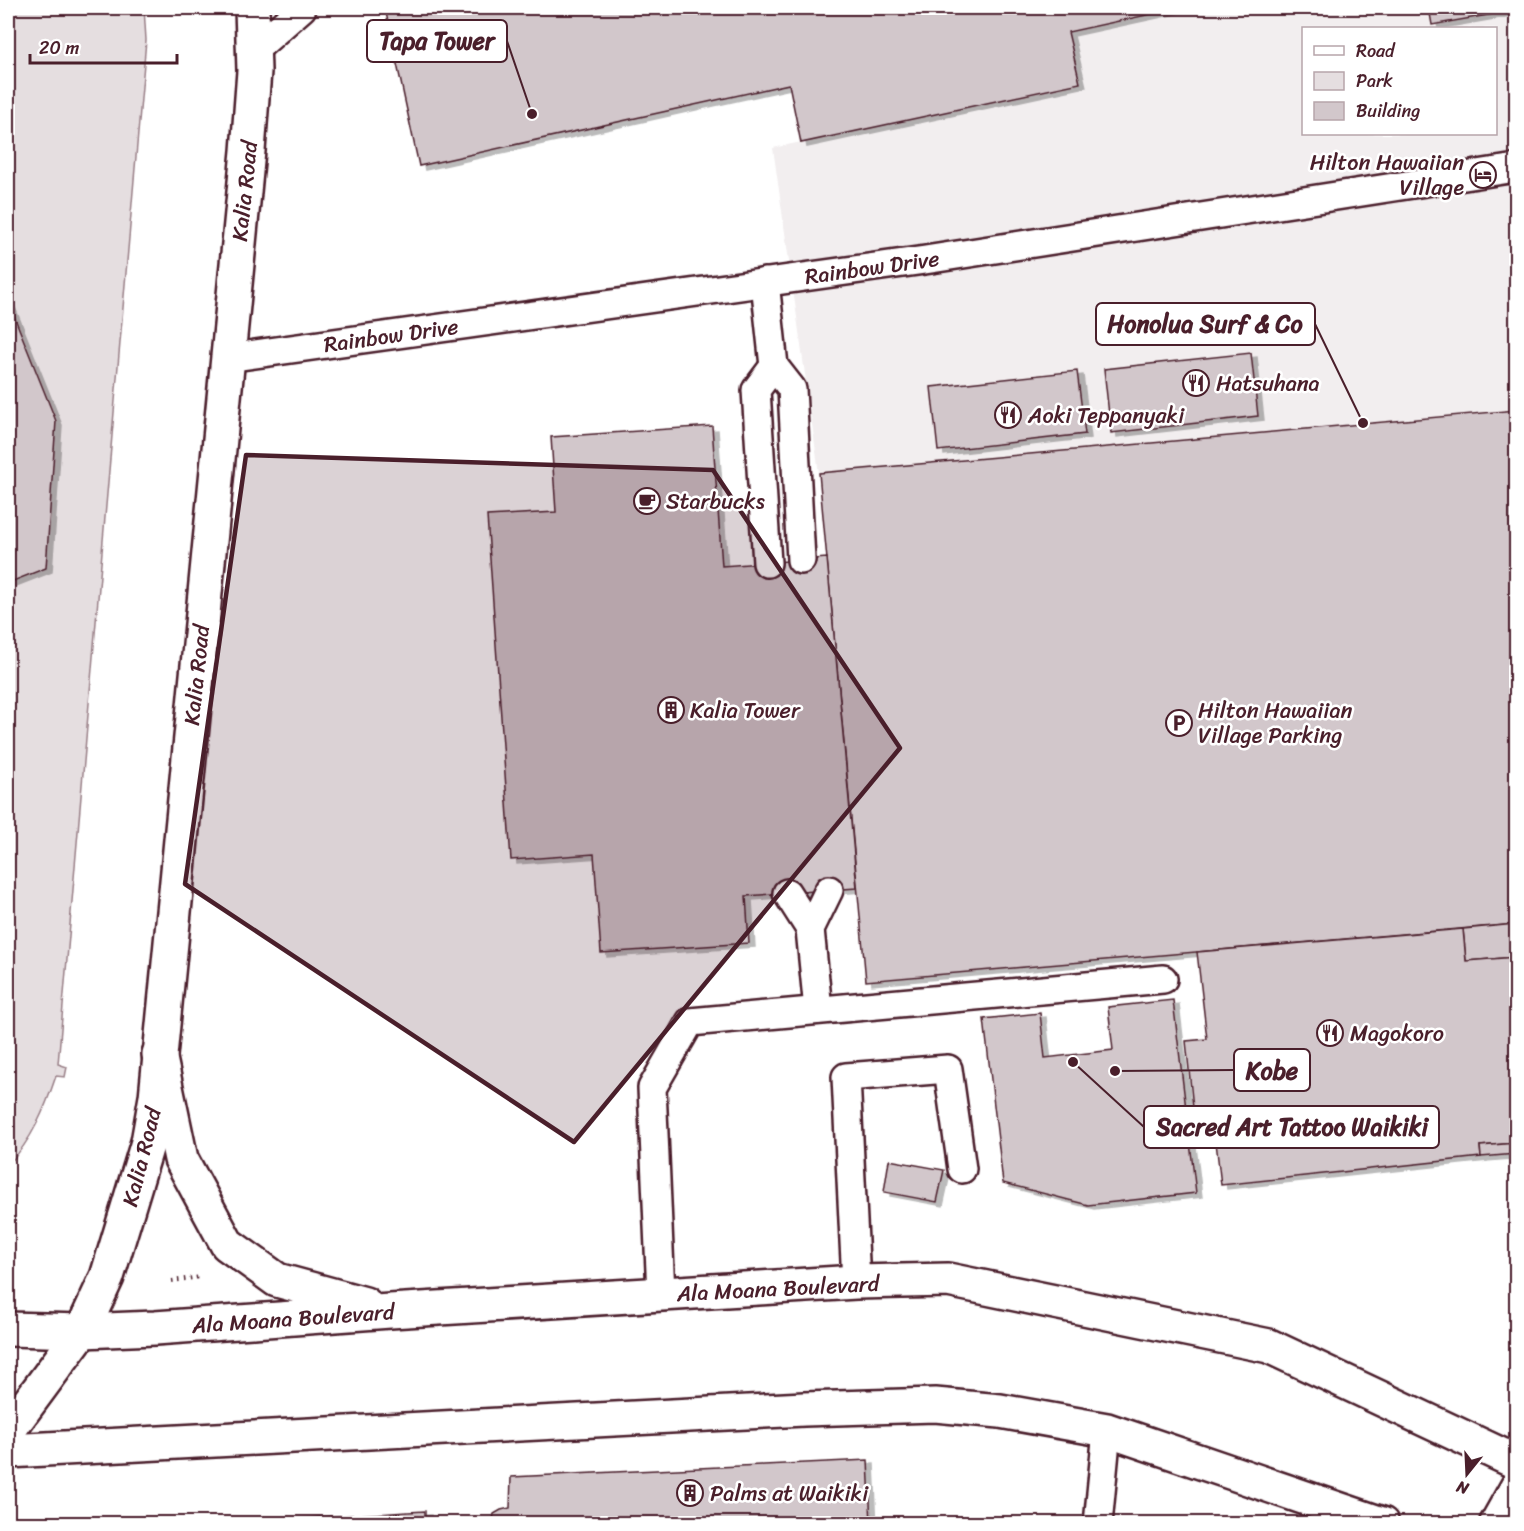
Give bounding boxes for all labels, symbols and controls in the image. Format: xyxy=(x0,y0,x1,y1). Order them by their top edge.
callout: Tapa Tower xyxy=(367,20,507,62)
text: Tapa Tower xyxy=(379,20,497,62)
scale bar xyxy=(30,27,177,65)
legend xyxy=(1302,27,1497,135)
text: 20 m xyxy=(39,32,79,64)
text: Road xyxy=(1356,35,1396,67)
text: Park xyxy=(1356,65,1393,97)
text: Building xyxy=(1356,95,1420,127)
street label: Kalia Road xyxy=(220,138,269,243)
place label: Hilton Hawaiian Village xyxy=(1310,143,1464,207)
hotel icon: Hilton Hawaiian Village xyxy=(1468,160,1498,190)
street label: Rainbow Drive xyxy=(802,239,942,296)
callout: Honolua Surf & Co xyxy=(1096,303,1315,345)
text: Honolua Surf & Co xyxy=(1107,303,1304,345)
street label: Rainbow Drive xyxy=(321,307,461,364)
place label: Hatsuhana xyxy=(1216,364,1320,403)
restaurant icon: Hatsuhana xyxy=(1181,368,1211,398)
place label: Aoki Teppanyaki xyxy=(1027,396,1185,435)
restaurant icon: Aoki Teppanyaki xyxy=(993,400,1023,430)
place label: Starbucks xyxy=(666,482,765,521)
cafe icon: Starbucks xyxy=(632,486,662,516)
street label: Kalia Road xyxy=(172,622,221,727)
place label: Kalia Tower xyxy=(690,691,801,730)
place label: Hilton Hawaiian Village Parking xyxy=(1198,691,1352,755)
building icon: Kalia Tower xyxy=(656,695,686,725)
parking icon: Hilton Hawaiian Village Parking xyxy=(1164,708,1194,738)
place label: Magokoro xyxy=(1350,1014,1444,1053)
restaurant icon: Magokoro xyxy=(1315,1018,1345,1048)
callout: Kobe xyxy=(1234,1049,1310,1091)
text: Kobe xyxy=(1245,1050,1299,1092)
street label: Kalia Road xyxy=(110,1102,173,1211)
callout: Sacred Art Tattoo Waikiki xyxy=(1144,1106,1439,1148)
text: Sacred Art Tattoo Waikiki xyxy=(1155,1106,1429,1148)
street label: Ala Moana Boulevard xyxy=(675,1264,882,1313)
street label: Ala Moana Boulevard xyxy=(190,1292,397,1345)
north arrow xyxy=(1437,1444,1497,1504)
text: N xyxy=(1452,1472,1473,1504)
place label: Palms at Waikiki xyxy=(710,1474,869,1513)
building icon: Palms at Waikiki xyxy=(675,1478,705,1508)

